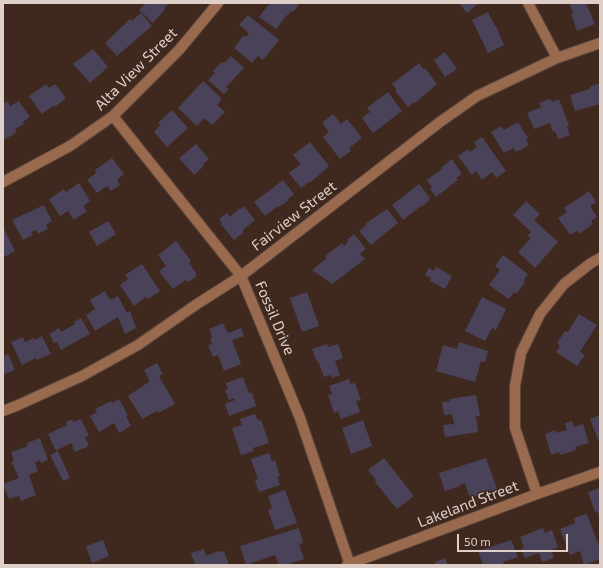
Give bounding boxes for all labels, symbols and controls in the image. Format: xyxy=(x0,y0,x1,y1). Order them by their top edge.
street label: Alta View Street xyxy=(91,24,181,114)
street label: Fairview Street xyxy=(248,177,340,255)
street label: Fossil Drive xyxy=(251,278,299,358)
street label: Lakeland Street xyxy=(415,477,521,531)
scale bar xyxy=(459,526,570,552)
text: 50 m xyxy=(464,534,491,548)

